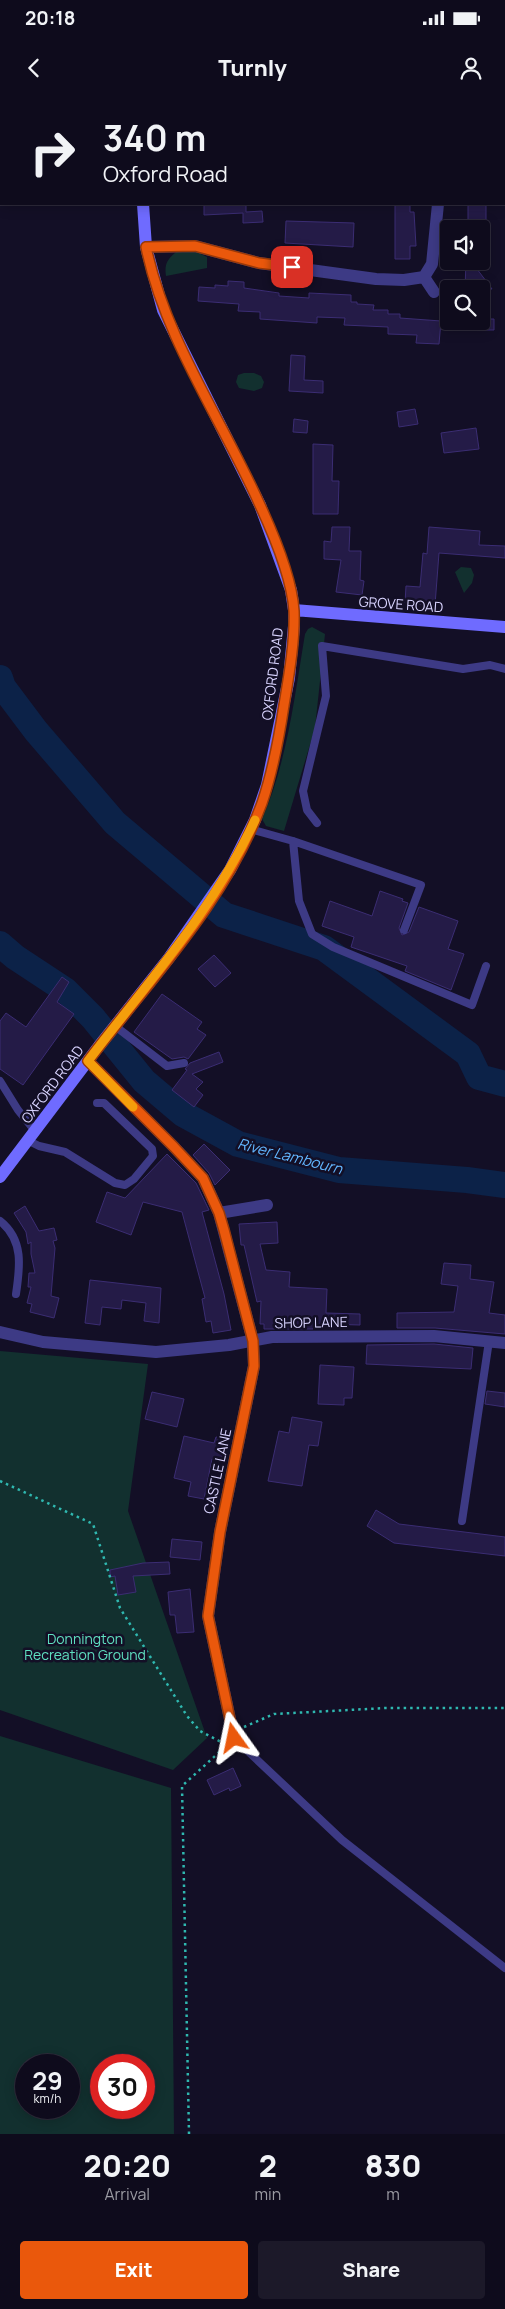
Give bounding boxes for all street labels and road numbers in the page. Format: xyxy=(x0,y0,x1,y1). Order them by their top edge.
street label: GROVE ROAD xyxy=(358,592,444,616)
street label: OXFORD ROAD xyxy=(257,627,287,721)
street label: OXFORD ROAD xyxy=(16,1041,88,1127)
street label: SHOP LANE xyxy=(274,1312,348,1332)
street label: CASTLE LANE xyxy=(199,1427,235,1515)

